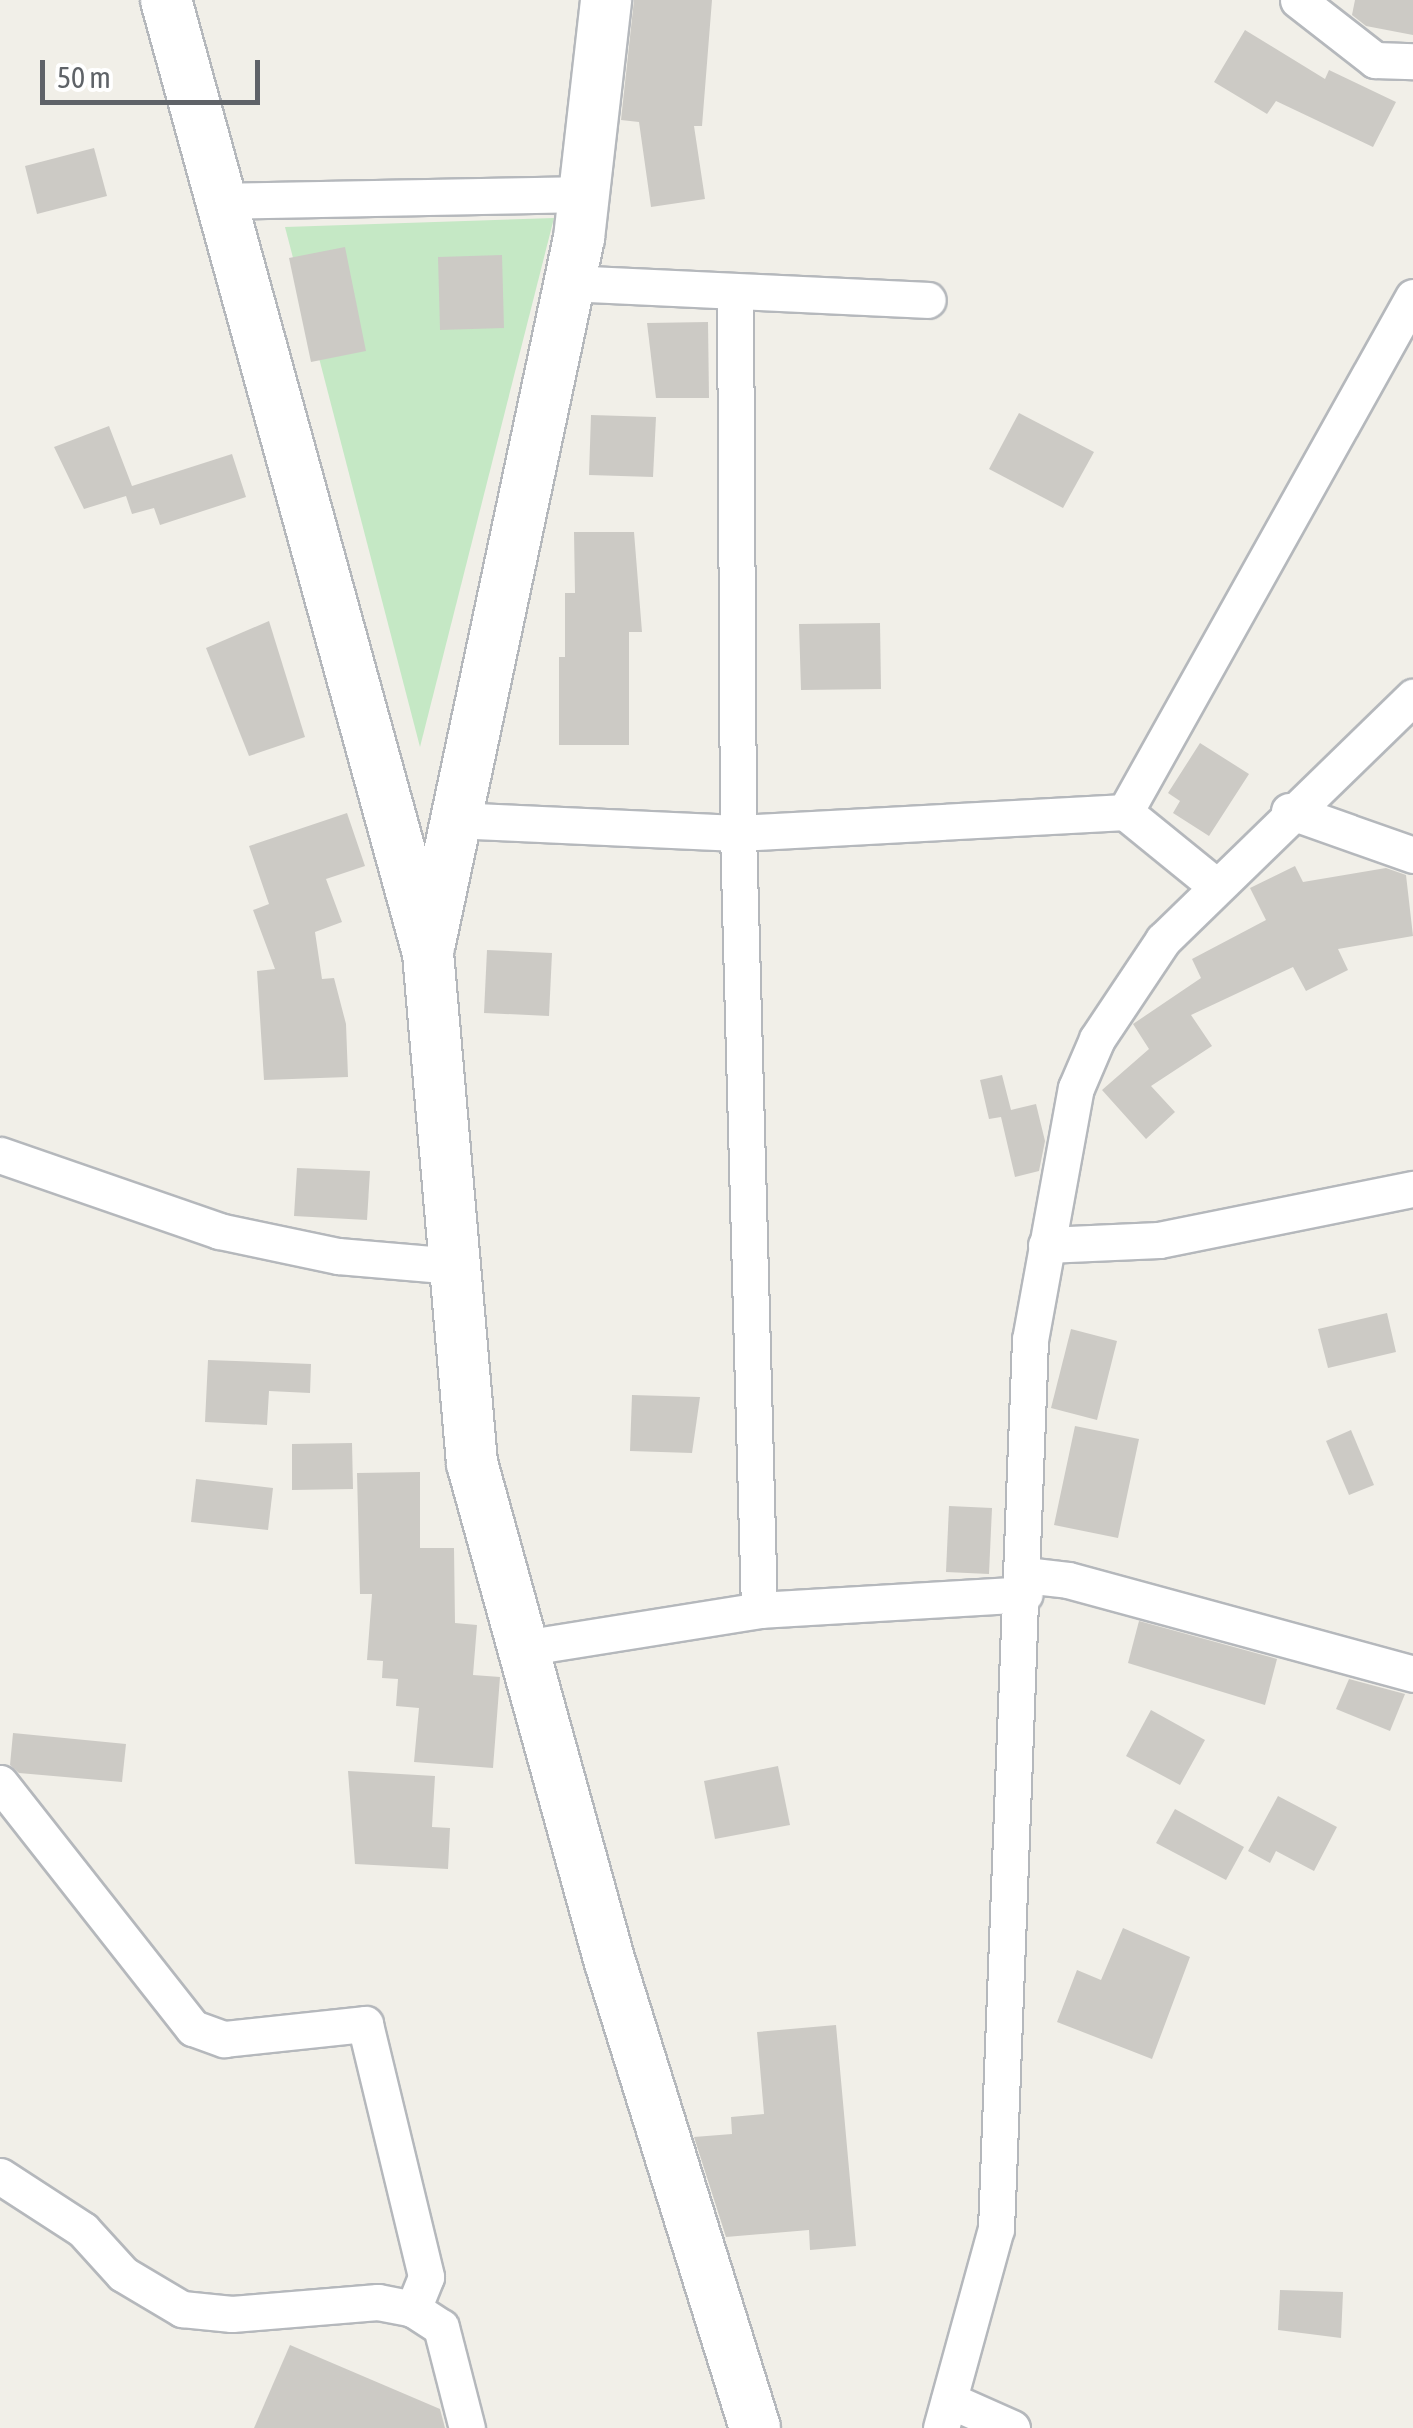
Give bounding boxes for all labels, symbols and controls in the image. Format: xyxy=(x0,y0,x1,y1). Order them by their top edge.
scale bar xyxy=(45,40,265,102)
text: 50 m xyxy=(57,60,111,94)

